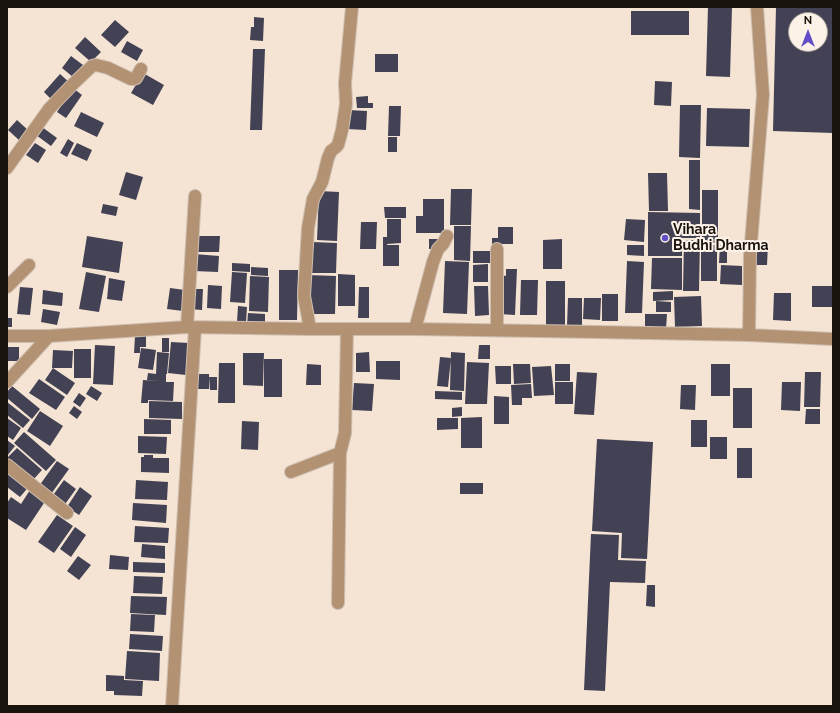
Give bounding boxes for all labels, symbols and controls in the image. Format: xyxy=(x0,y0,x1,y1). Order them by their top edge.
north arrow xyxy=(788,12,828,52)
text: N xyxy=(804,14,812,27)
place label: Vihara Budhi Dharma xyxy=(673,222,769,254)
marker: Vihara Budhi Dharma xyxy=(660,233,670,243)

